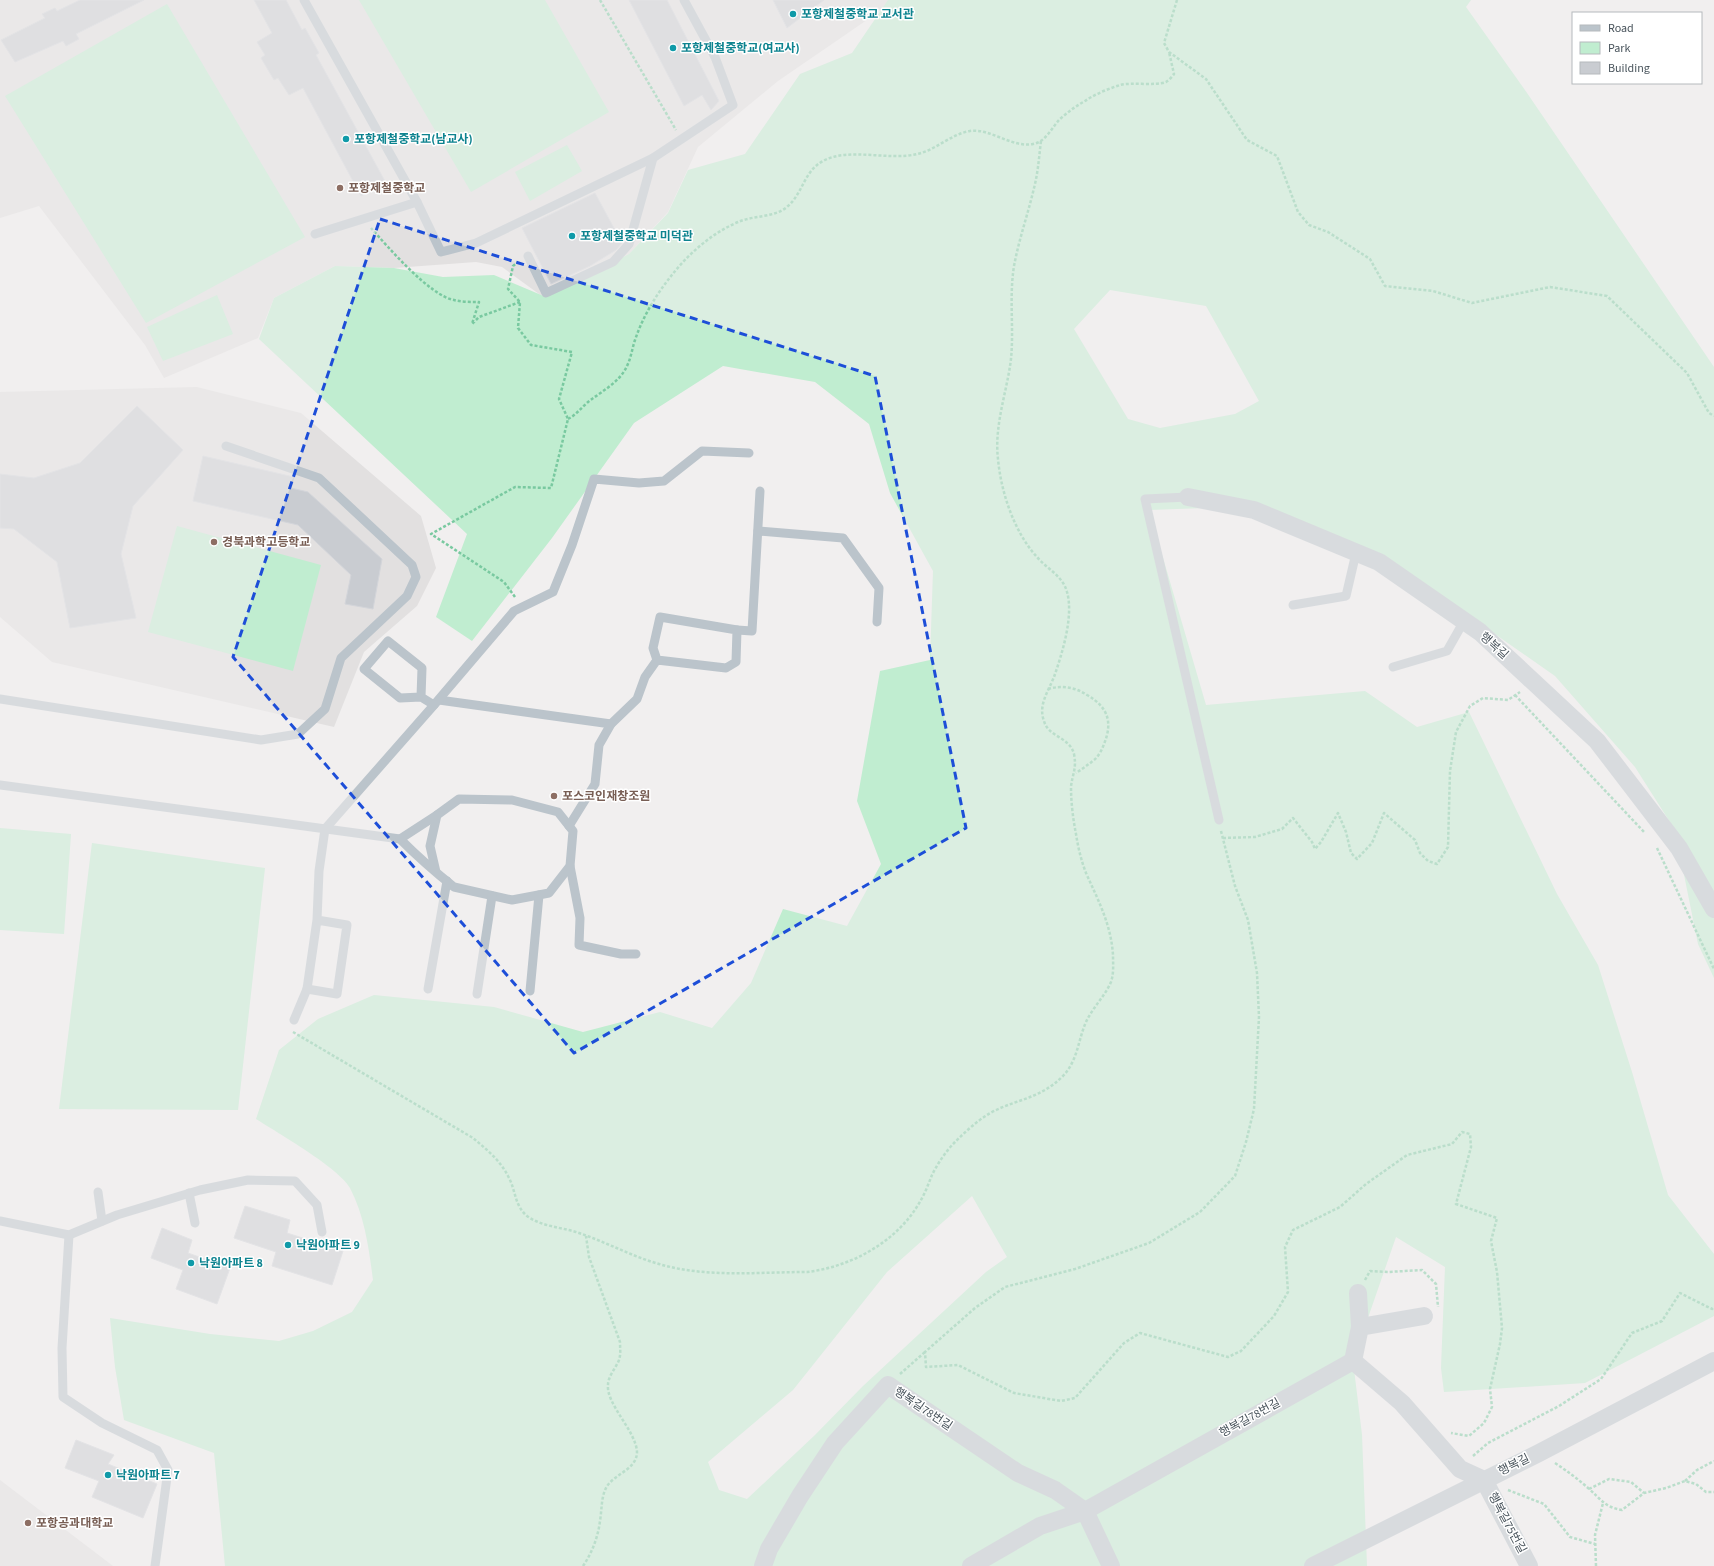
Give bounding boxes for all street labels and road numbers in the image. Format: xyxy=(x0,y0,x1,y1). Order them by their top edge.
street label: 행복길 xyxy=(1476,629,1512,663)
street label: 행복길78번길 xyxy=(890,1383,956,1435)
street label: 행복길78번길 xyxy=(1217,1394,1283,1442)
street label: 행복길 xyxy=(1495,1450,1533,1480)
street label: 행복길75번길 xyxy=(1484,1489,1530,1557)

